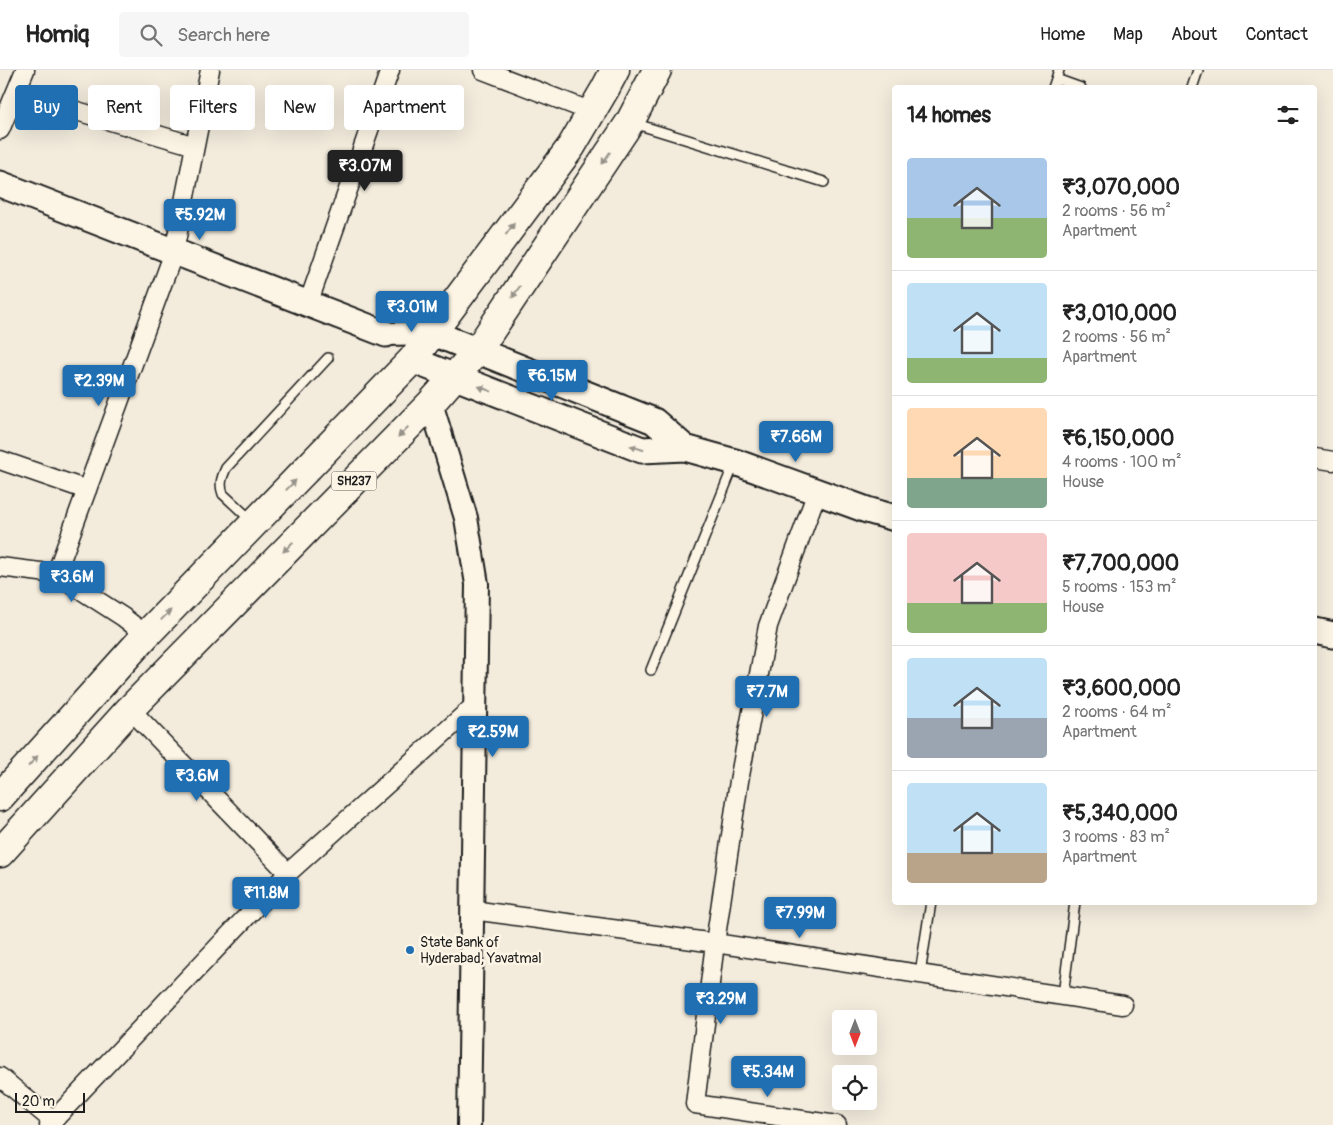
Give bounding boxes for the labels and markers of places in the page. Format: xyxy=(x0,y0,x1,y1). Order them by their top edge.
pin: ₹3.07M xyxy=(324,150,406,192)
pin: ₹5.92M xyxy=(159,198,241,241)
pin: ₹3.01M xyxy=(371,290,453,333)
pin: ₹6.15M xyxy=(511,360,593,402)
pin: ₹2.39M xyxy=(58,364,140,407)
pin: ₹7.66M xyxy=(755,420,837,463)
pin: ₹3.6M xyxy=(37,560,107,603)
pin: ₹7.7M xyxy=(732,676,802,718)
pin: ₹2.59M xyxy=(452,716,534,758)
pin: ₹3.6M xyxy=(162,760,232,802)
pin: ₹11.8M xyxy=(225,876,307,919)
pin: ₹7.99M xyxy=(759,896,841,939)
place label: State Bank of Hyderabad, Yavatmal xyxy=(420,934,541,967)
marker: State Bank of Hyderabad, Yavatmal xyxy=(404,944,416,956)
pin: ₹3.29M xyxy=(680,982,762,1025)
pin: ₹5.34M xyxy=(727,1056,809,1098)

